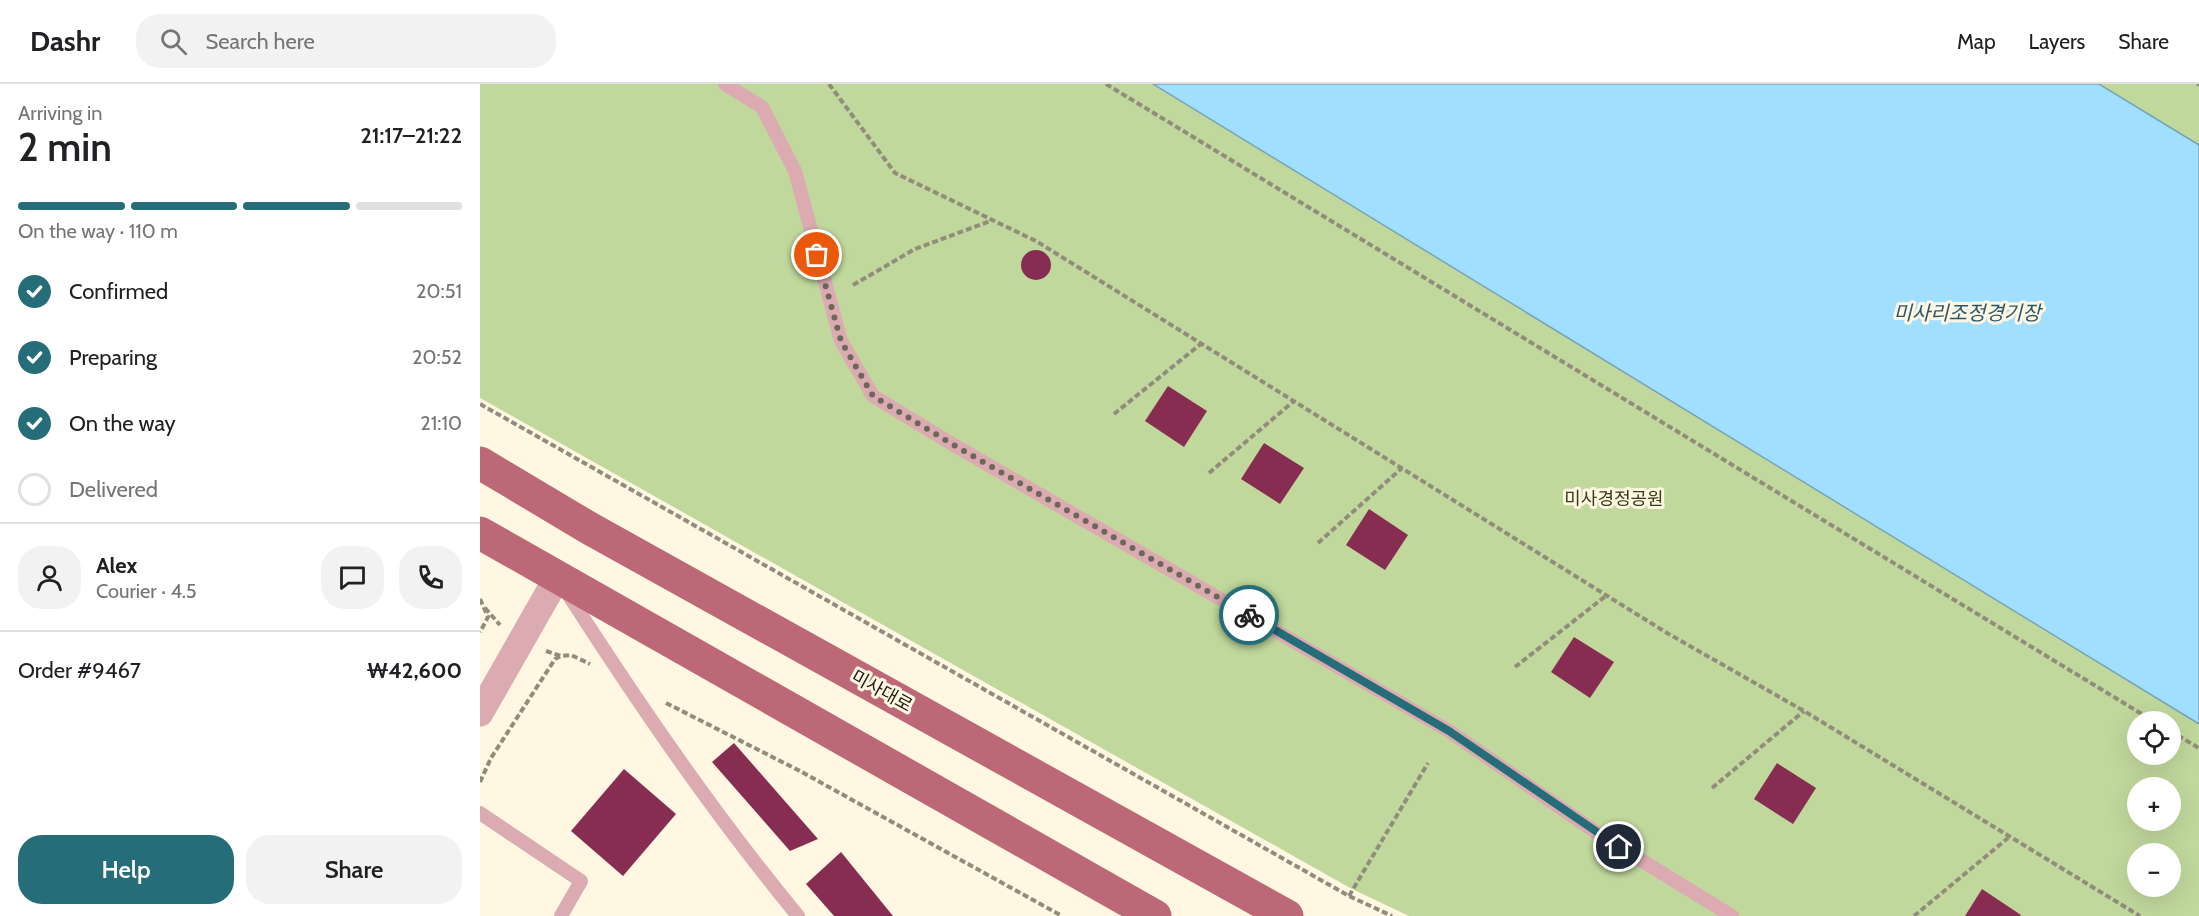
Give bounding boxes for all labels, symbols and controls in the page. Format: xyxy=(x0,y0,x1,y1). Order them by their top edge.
search box xyxy=(136,14,556,68)
text: Dashr xyxy=(30,24,100,58)
icon: search xyxy=(157,25,190,58)
text: Search here xyxy=(205,28,315,55)
text: Map xyxy=(1957,29,1996,54)
text: Layers xyxy=(2029,29,2085,54)
text: Share xyxy=(2118,29,2169,54)
text: Arriving in xyxy=(18,101,102,125)
text: 21:17–21:22 xyxy=(360,122,462,149)
text: 2 min xyxy=(18,123,112,171)
text: On the way · 110 m xyxy=(18,219,178,243)
pin xyxy=(791,229,842,280)
icon: bag xyxy=(800,238,833,271)
icon: check xyxy=(18,275,51,308)
text: Confirmed xyxy=(69,278,168,305)
text: 20:51 xyxy=(416,279,462,303)
water label: 미사리조정경기장 xyxy=(1893,301,2043,325)
icon: check xyxy=(18,341,51,374)
text: Preparing xyxy=(69,344,157,371)
text: 20:52 xyxy=(412,345,462,369)
icon: check xyxy=(18,407,51,440)
text: On the way xyxy=(69,410,176,437)
text: 21:10 xyxy=(420,411,462,435)
text: Delivered xyxy=(69,476,158,503)
park label: 미사경정공원 xyxy=(1564,488,1664,510)
button: person xyxy=(18,546,81,609)
button: chat xyxy=(321,546,384,609)
button: phone xyxy=(399,546,462,609)
text: Alex xyxy=(96,552,137,579)
text: Courier · 4.5 xyxy=(96,579,197,603)
courier xyxy=(1219,585,1279,645)
icon: bike xyxy=(1233,599,1266,632)
text: Order #9467 xyxy=(18,657,141,684)
text: ₩42,600 xyxy=(367,657,462,684)
street label: 미사대로 xyxy=(848,665,916,717)
map controls xyxy=(2127,711,2181,897)
button: locate xyxy=(2127,711,2181,765)
button: + xyxy=(2127,777,2181,831)
pin xyxy=(1593,821,1644,872)
icon: home xyxy=(1602,830,1635,863)
button: Help xyxy=(18,835,234,904)
button: Share xyxy=(246,835,462,904)
button: − xyxy=(2127,843,2181,897)

